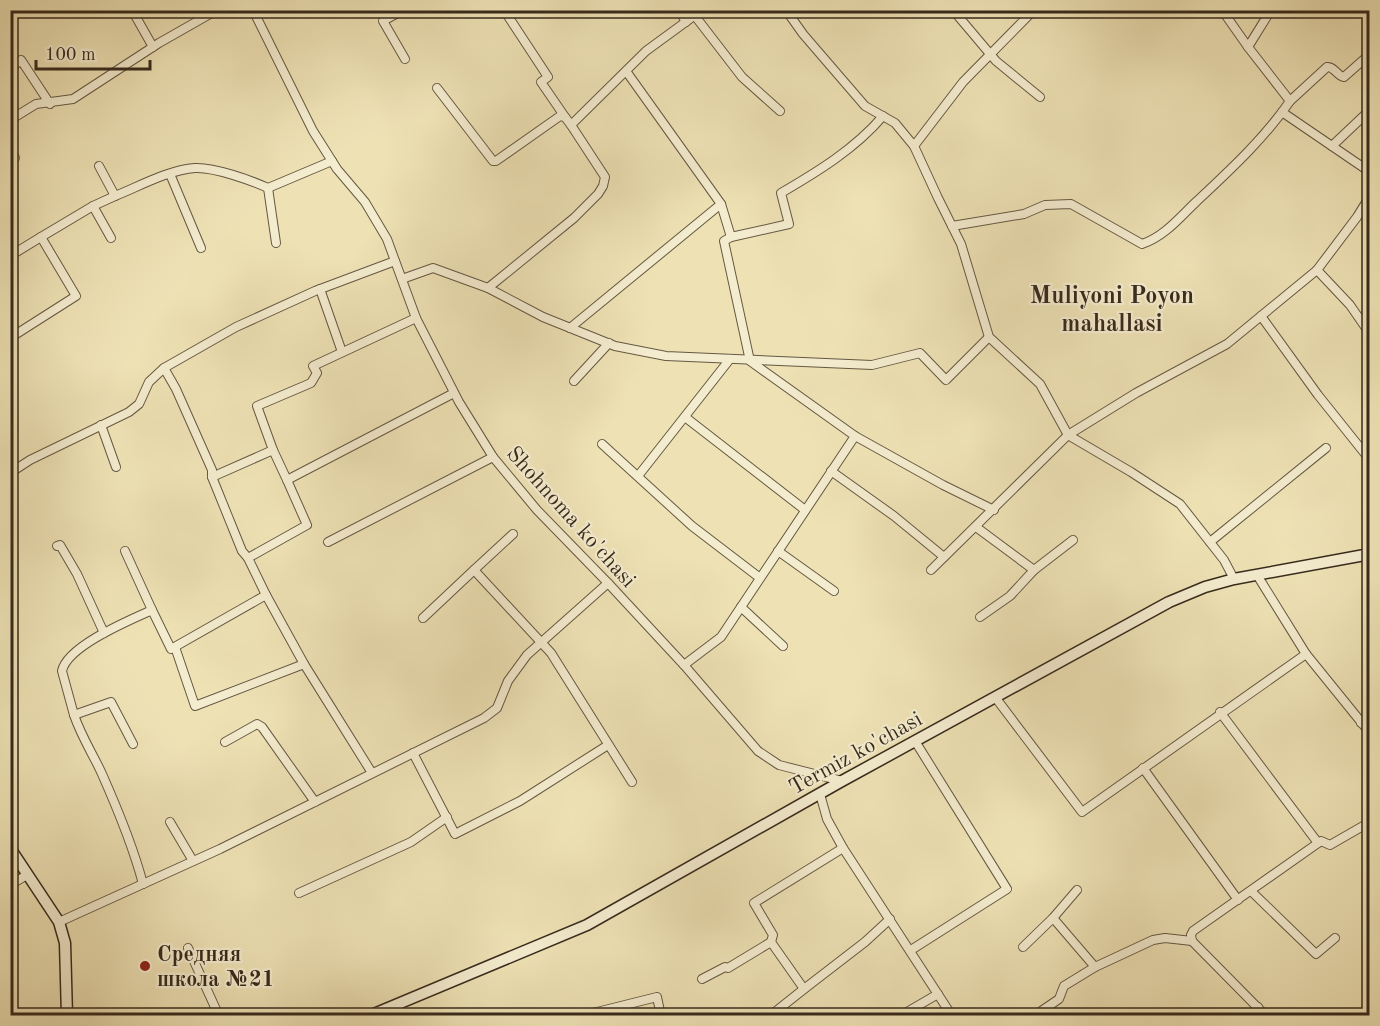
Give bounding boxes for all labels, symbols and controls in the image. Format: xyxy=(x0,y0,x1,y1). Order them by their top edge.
scale bar xyxy=(36,33,150,71)
text: 100 m xyxy=(45,46,96,64)
district label: Muliyoni Poyon mahallasi xyxy=(1030,285,1194,337)
street label: Shohnoma ko'chasi xyxy=(502,443,639,592)
street label: Termiz ko'chasi xyxy=(786,708,926,799)
place label: Средняя школа №21 xyxy=(157,944,274,991)
marker: Средняя школа №21 xyxy=(138,959,152,973)

